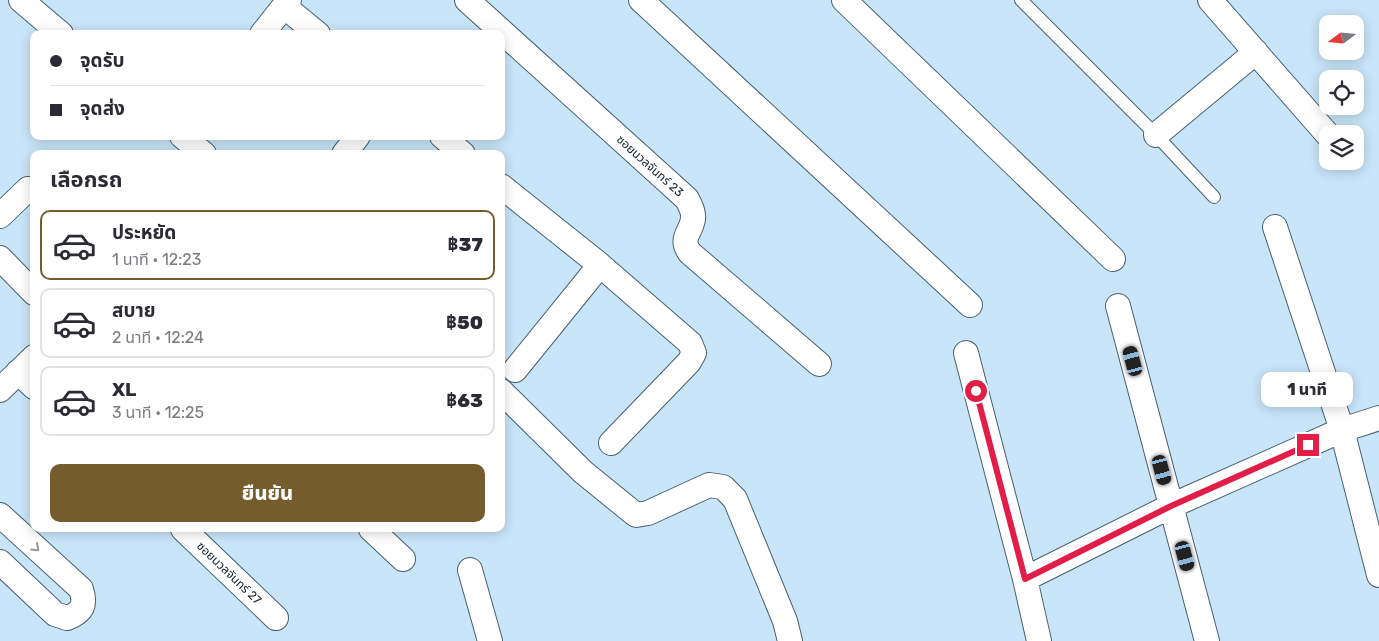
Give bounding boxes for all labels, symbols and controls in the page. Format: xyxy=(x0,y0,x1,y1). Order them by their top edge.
north arrow xyxy=(1319,15,1364,60)
map controls xyxy=(1319,15,1364,170)
text: จุดรับ xyxy=(80,49,125,72)
button: locate xyxy=(1319,70,1364,115)
text: จุดส่ง xyxy=(80,97,125,120)
button: layers xyxy=(1319,125,1364,170)
street label: ซอยนวลจันทร์ 23 xyxy=(614,132,686,200)
text: เลือกรถ xyxy=(50,166,123,193)
text: ประหยัด xyxy=(112,221,176,244)
icon: car xyxy=(52,223,97,268)
text: ฿37 xyxy=(448,233,483,256)
text: 1 นาที · 12:23 xyxy=(112,250,201,269)
text: สบาย xyxy=(112,299,156,322)
icon: car xyxy=(52,301,97,346)
text: ฿50 xyxy=(446,311,483,334)
text: 2 นาที · 12:24 xyxy=(112,328,204,347)
car xyxy=(1121,345,1144,377)
callout: 1 นาที xyxy=(1262,372,1354,408)
text: XL xyxy=(112,378,136,401)
icon: car xyxy=(52,379,97,424)
route start xyxy=(965,380,987,402)
text: 1 นาที xyxy=(1287,380,1327,399)
text: ฿63 xyxy=(446,389,483,412)
text: 3 นาที · 12:25 xyxy=(112,403,204,422)
route end xyxy=(1297,434,1319,456)
car xyxy=(1150,454,1173,486)
button: ยืนยัน xyxy=(50,464,485,522)
street label: ซอยนวลจันทร์ 27 xyxy=(194,539,264,607)
car xyxy=(1173,540,1196,572)
one-way arrow xyxy=(30,542,39,551)

